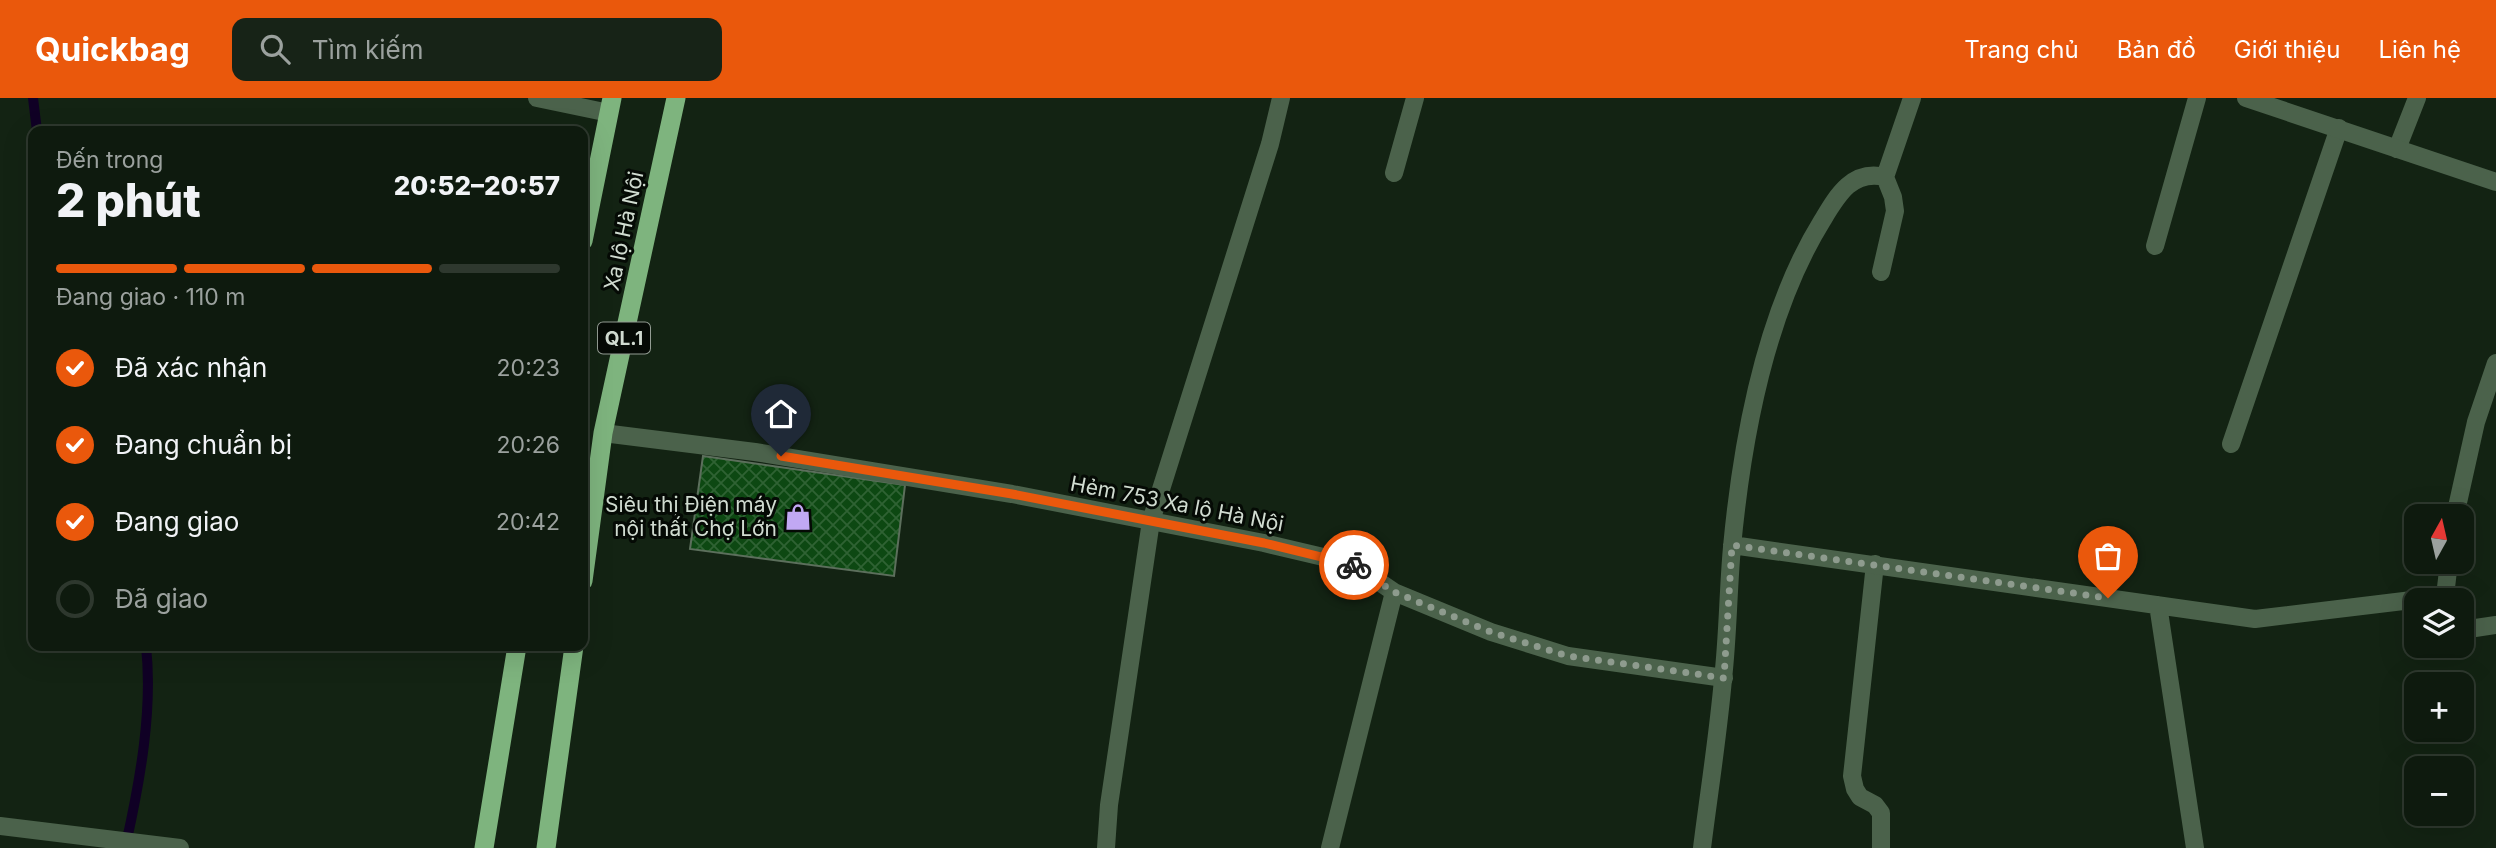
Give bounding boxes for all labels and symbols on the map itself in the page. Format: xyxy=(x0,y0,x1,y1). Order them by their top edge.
street label: Xa lộ Hà Nội xyxy=(599,169,648,293)
road number: QL.1 xyxy=(598,322,650,354)
pin xyxy=(751,384,811,456)
street label: Hẻm 753 Xa lộ Hà Nội xyxy=(1068,471,1286,536)
place label: Siêu thị Điện máy nội thất Chợ Lớn xyxy=(605,492,777,541)
shop icon: Siêu thị Điện máy nội thất Chợ Lớn xyxy=(783,502,813,532)
north arrow xyxy=(2404,504,2474,574)
pin xyxy=(2078,526,2138,598)
courier xyxy=(1319,530,1389,600)

